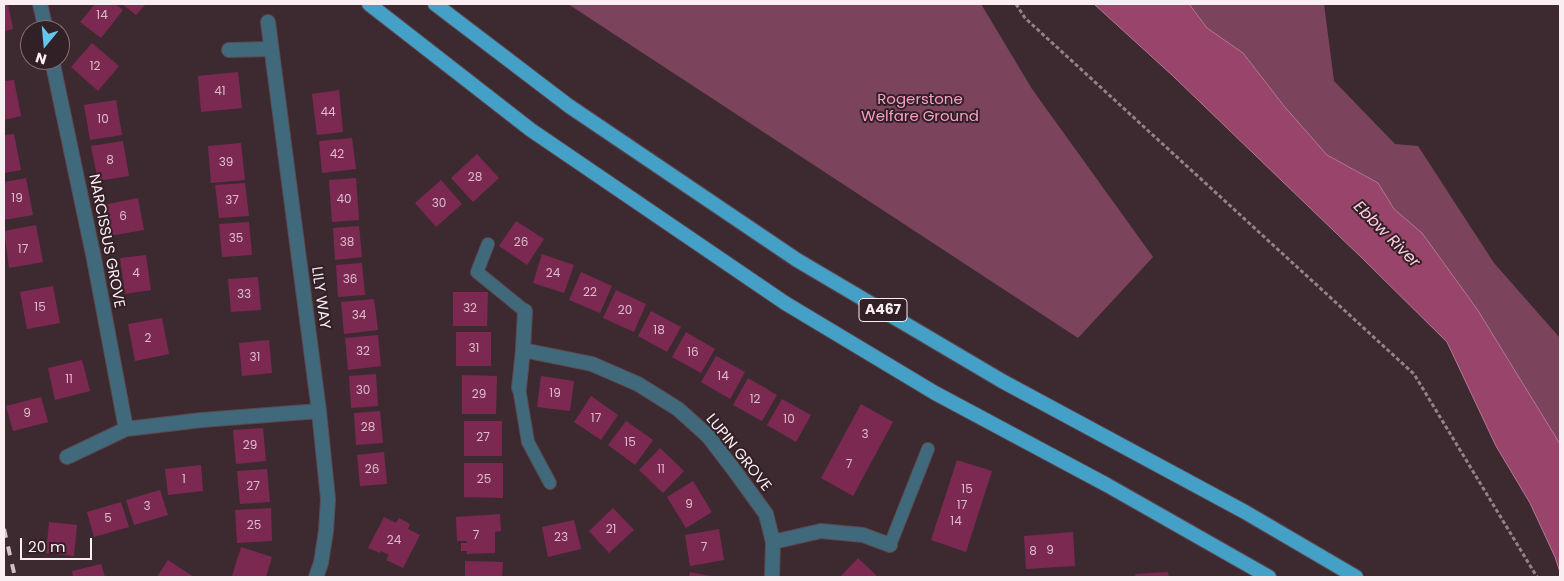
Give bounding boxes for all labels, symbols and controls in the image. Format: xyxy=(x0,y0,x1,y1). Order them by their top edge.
house number: 14 xyxy=(96,9,108,23)
north arrow xyxy=(20,20,70,70)
text: N xyxy=(33,47,49,69)
house number: 12 xyxy=(90,60,100,74)
house number: 41 xyxy=(214,85,226,99)
park label: Rogerstone Welfare Ground xyxy=(861,91,979,126)
house number: 44 xyxy=(320,106,336,120)
house number: 10 xyxy=(97,113,109,127)
house number: 42 xyxy=(330,148,344,162)
house number: 8 xyxy=(106,154,114,168)
house number: 39 xyxy=(219,156,233,170)
house number: 28 xyxy=(468,171,482,185)
street label: NARCISSUS GROVE xyxy=(84,173,128,309)
house number: 19 xyxy=(11,192,23,206)
house number: 40 xyxy=(336,193,352,207)
house number: 37 xyxy=(225,194,239,208)
house number: 30 xyxy=(432,197,446,211)
water label: Ebbw River xyxy=(1349,198,1423,272)
house number: 6 xyxy=(119,210,127,224)
house number: 35 xyxy=(229,232,243,246)
house number: 38 xyxy=(340,236,354,250)
house number: 26 xyxy=(514,236,528,250)
house number: 17 xyxy=(18,243,28,257)
street label: LILY WAY xyxy=(307,266,333,330)
house number: 4 xyxy=(132,267,140,281)
house number: 24 xyxy=(546,267,560,281)
house number: 36 xyxy=(343,273,357,287)
house number: 22 xyxy=(583,286,597,300)
house number: 33 xyxy=(237,288,251,302)
road number: A467 xyxy=(859,298,907,322)
house number: 15 xyxy=(34,301,46,315)
house number: 32 xyxy=(463,302,477,316)
house number: 20 xyxy=(618,304,632,318)
house number: 34 xyxy=(352,309,366,323)
house number: 18 xyxy=(653,324,665,338)
house number: 2 xyxy=(145,332,151,346)
house number: 31 xyxy=(469,342,479,356)
house number: 32 xyxy=(356,345,370,359)
house number: 16 xyxy=(687,346,699,360)
house number: 31 xyxy=(250,351,260,365)
house number: 14 xyxy=(717,370,729,384)
house number: 11 xyxy=(65,373,73,387)
house number: 30 xyxy=(356,384,370,398)
house number: 19 xyxy=(549,387,561,401)
house number: 29 xyxy=(472,388,486,402)
house number: 12 xyxy=(750,393,760,407)
house number: 9 xyxy=(23,407,31,421)
street label: LUPIN GROVE xyxy=(701,411,775,495)
house number: 17 xyxy=(591,412,601,426)
house number: 10 xyxy=(783,413,795,427)
house number: 28 xyxy=(361,421,375,435)
house number: 3 xyxy=(861,428,869,442)
house number: 27 xyxy=(476,431,490,445)
house number: 15 xyxy=(624,436,636,450)
house number: 29 xyxy=(243,439,257,453)
house number: 7 xyxy=(846,458,852,472)
house number: 26 xyxy=(365,463,379,477)
house number: 11 xyxy=(657,463,665,477)
house number: 1 xyxy=(182,473,186,487)
house number: 25 xyxy=(477,473,491,487)
house number: 27 xyxy=(246,480,260,494)
house number: 15 xyxy=(961,483,973,497)
house number: 9 xyxy=(685,498,693,512)
house number: 17 xyxy=(957,499,967,513)
house number: 3 xyxy=(143,500,151,514)
house number: 5 xyxy=(104,512,112,526)
house number: 14 xyxy=(950,515,962,529)
house number: 25 xyxy=(247,519,261,533)
house number: 21 xyxy=(606,523,616,537)
scale bar xyxy=(22,528,95,560)
house number: 7 xyxy=(473,529,479,543)
house number: 23 xyxy=(554,531,568,545)
house number: 24 xyxy=(387,534,401,548)
text: 20 m xyxy=(28,536,66,557)
house number: 7 xyxy=(701,541,707,555)
house number: 9 xyxy=(1046,544,1054,558)
house number: 8 xyxy=(1029,545,1037,559)

